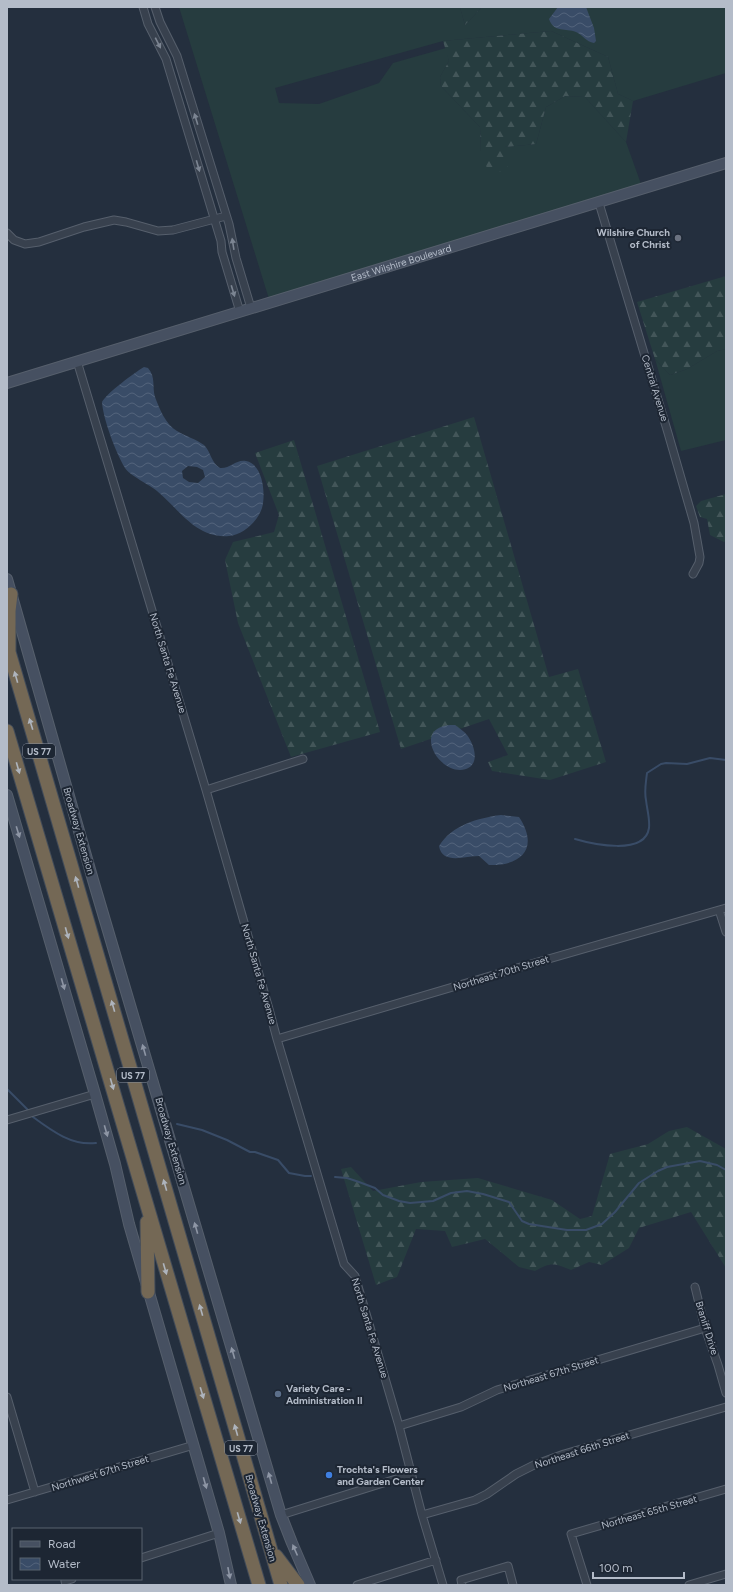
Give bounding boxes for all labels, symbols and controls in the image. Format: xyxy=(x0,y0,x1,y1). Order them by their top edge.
one-way arrow xyxy=(155,37,161,49)
one-way arrow xyxy=(193,113,199,125)
one-way arrow xyxy=(195,161,201,173)
place label: Wilshire Church of Christ xyxy=(597,226,670,251)
marker: Wilshire Church of Christ xyxy=(673,233,683,243)
one-way arrow xyxy=(230,238,236,250)
street label: East Wilshire Boulevard xyxy=(349,241,453,284)
one-way arrow xyxy=(230,286,236,298)
street label: Central Avenue xyxy=(639,353,671,423)
street label: North Santa Fe Avenue xyxy=(147,611,190,715)
one-way arrow xyxy=(13,670,19,682)
one-way arrow xyxy=(28,718,34,730)
road number: US 77 xyxy=(23,744,55,758)
one-way arrow xyxy=(15,762,21,774)
street label: Broadway Extension xyxy=(60,786,98,877)
one-way arrow xyxy=(15,827,21,839)
one-way arrow xyxy=(74,875,80,887)
street label: North Santa Fe Avenue xyxy=(238,922,280,1026)
one-way arrow xyxy=(64,927,70,939)
street label: Northeast 70th Street xyxy=(452,952,551,994)
one-way arrow xyxy=(60,978,66,990)
one-way arrow xyxy=(110,1000,116,1012)
one-way arrow xyxy=(141,1044,147,1056)
road number: US 77 xyxy=(117,1068,149,1082)
one-way arrow xyxy=(109,1079,115,1091)
street label: Broadway Extension xyxy=(152,1096,190,1187)
one-way arrow xyxy=(103,1126,109,1138)
one-way arrow xyxy=(161,1179,167,1191)
one-way arrow xyxy=(193,1222,199,1234)
one-way arrow xyxy=(162,1263,168,1275)
street label: North Santa Fe Avenue xyxy=(349,1276,392,1380)
street label: Braniff Drive xyxy=(693,1300,721,1357)
one-way arrow xyxy=(198,1304,204,1316)
one-way arrow xyxy=(230,1347,236,1359)
street label: Northeast 67th Street xyxy=(502,1353,600,1395)
place label: Variety Care - Administration II xyxy=(286,1382,363,1407)
one-way arrow xyxy=(199,1388,205,1400)
marker: Variety Care - Administration II xyxy=(273,1389,283,1399)
one-way arrow xyxy=(233,1424,239,1436)
street label: Northeast 66th Street xyxy=(533,1428,631,1471)
road number: US 77 xyxy=(225,1441,257,1455)
street label: Northwest 67th Street xyxy=(50,1452,150,1494)
place label: Trochta's Flowers and Garden Center xyxy=(337,1463,424,1488)
marker: Trochta's Flowers and Garden Center xyxy=(324,1470,334,1480)
one-way arrow xyxy=(267,1471,273,1483)
street label: Broadway Extension xyxy=(242,1473,280,1564)
one-way arrow xyxy=(202,1476,208,1489)
street label: Northeast 65th Street xyxy=(600,1492,699,1532)
one-way arrow xyxy=(236,1512,242,1524)
legend xyxy=(12,1528,142,1580)
text: Road xyxy=(48,1537,76,1551)
one-way arrow xyxy=(292,1545,298,1556)
scale bar xyxy=(593,1554,684,1580)
text: Water xyxy=(48,1557,80,1571)
text: 100 m xyxy=(599,1561,633,1575)
one-way arrow xyxy=(226,1567,232,1579)

